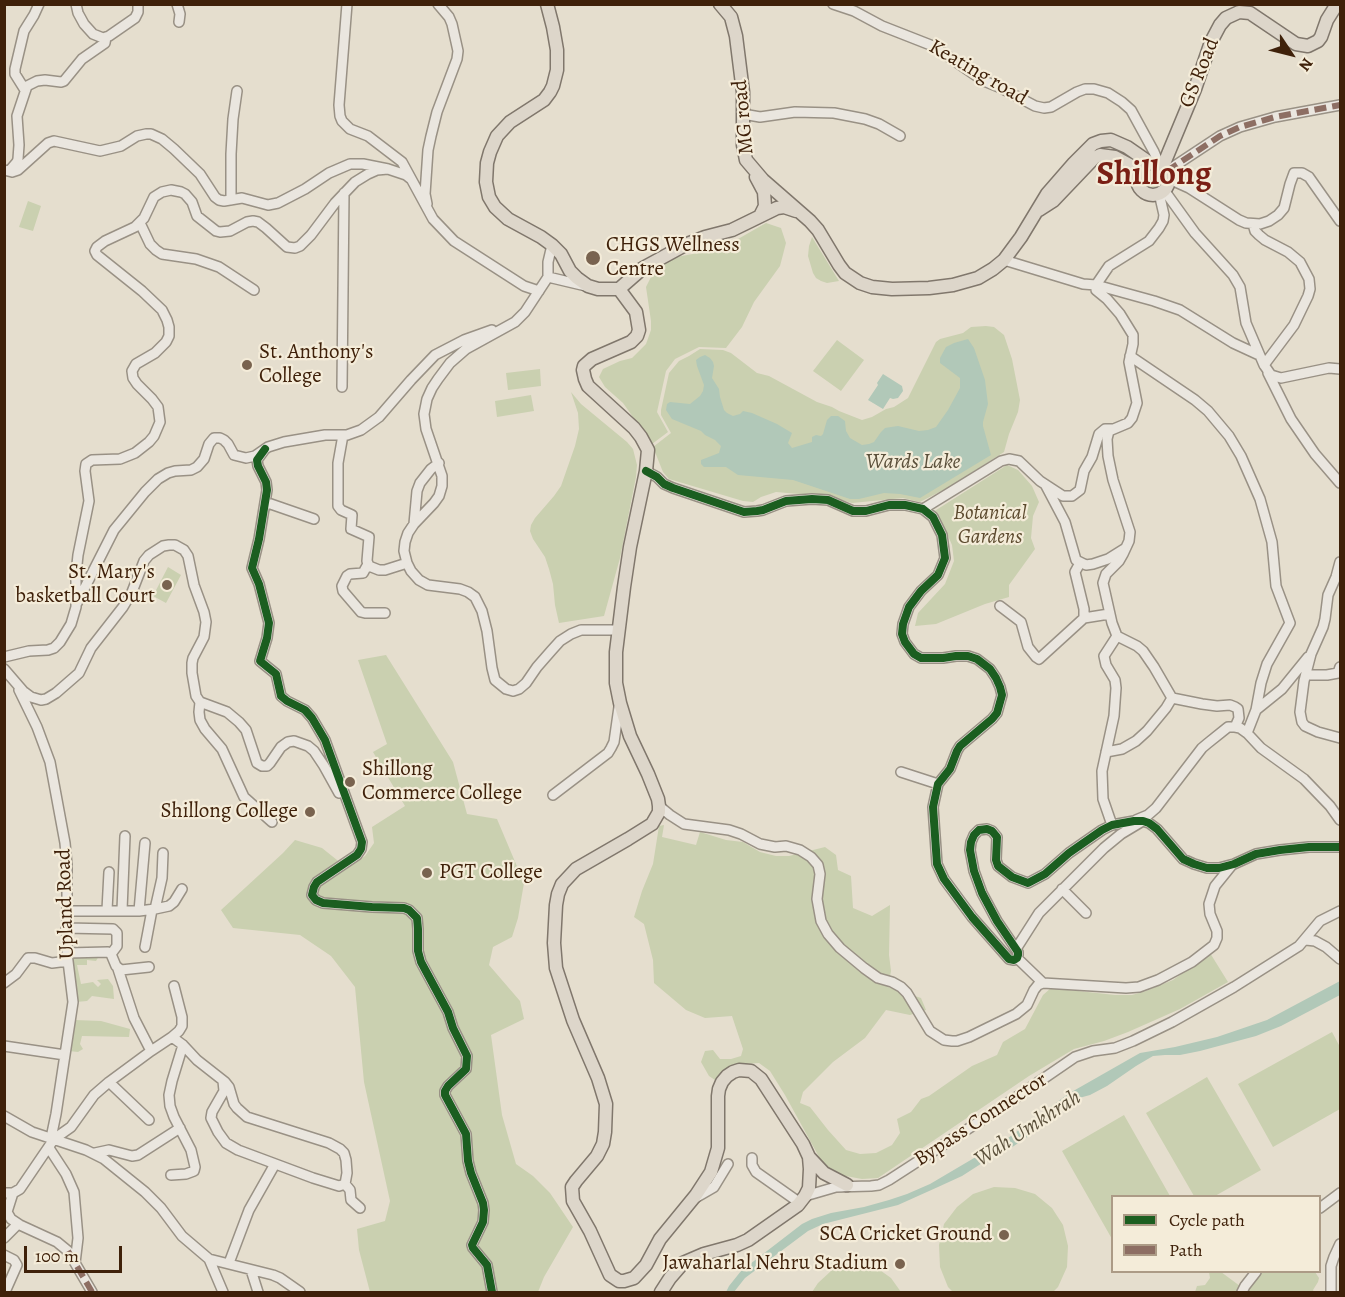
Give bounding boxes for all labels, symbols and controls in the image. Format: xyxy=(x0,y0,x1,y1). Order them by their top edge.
north arrow xyxy=(1261,24,1321,84)
street label: GS Road xyxy=(1175,34,1225,112)
street label: Keating road xyxy=(924,35,1032,111)
text: N xyxy=(1293,53,1318,75)
street label: MG road xyxy=(728,78,760,156)
district label: Shillong xyxy=(1097,156,1211,196)
place label: CHGS Wellness Centre xyxy=(606,233,740,283)
marker: CHGS Wellness Centre xyxy=(584,249,602,267)
place label: St. Anthony's College xyxy=(259,340,373,390)
marker: St. Anthony's College xyxy=(240,358,254,372)
water label: Wards Lake xyxy=(866,450,960,476)
park label: Botanical Gardens xyxy=(953,501,1027,551)
place label: St. Mary's basketball Court xyxy=(15,560,155,610)
marker: St. Mary's basketball Court xyxy=(160,578,174,592)
place label: Shillong Commerce College xyxy=(362,757,522,807)
marker: Shillong Commerce College xyxy=(343,775,357,789)
place label: Shillong College xyxy=(160,799,298,825)
marker: Shillong College xyxy=(303,805,317,819)
street label: Upland Road xyxy=(51,848,81,960)
place label: PGT College xyxy=(439,860,543,886)
marker: PGT College xyxy=(420,866,434,880)
street label: Bypass Connector xyxy=(910,1068,1052,1172)
water label: Wah Umkhrah xyxy=(970,1085,1086,1173)
legend xyxy=(1111,1195,1321,1273)
text: Cycle path xyxy=(1169,1208,1245,1232)
place label: SCA Cricket Ground xyxy=(819,1222,992,1248)
marker: SCA Cricket Ground xyxy=(997,1228,1011,1242)
scale bar xyxy=(27,1234,124,1272)
text: Path xyxy=(1169,1238,1203,1262)
text: 100 m xyxy=(35,1244,79,1268)
place label: Jawaharlal Nehru Stadium xyxy=(662,1251,888,1277)
marker: Jawaharlal Nehru Stadium xyxy=(893,1257,907,1271)

